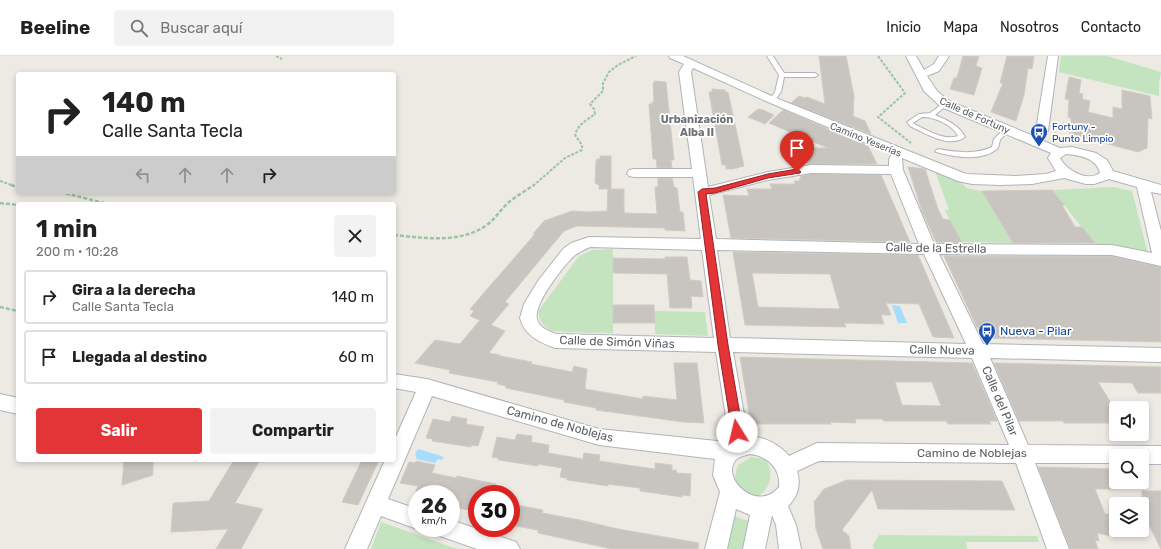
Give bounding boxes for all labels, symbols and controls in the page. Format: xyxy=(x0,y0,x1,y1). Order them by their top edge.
search box xyxy=(114,10,394,46)
text: Beeline xyxy=(20,16,90,39)
icon: search xyxy=(128,17,150,39)
text: Buscar aquí xyxy=(160,19,243,37)
text: Inicio xyxy=(886,19,921,36)
text: Mapa xyxy=(943,19,978,36)
text: Nosotros xyxy=(1000,19,1059,36)
text: Contacto xyxy=(1081,19,1141,36)
text: 140 m xyxy=(102,86,186,119)
icon: right xyxy=(36,88,88,140)
street label: Calle de Fortuny xyxy=(938,95,1012,137)
district label: Urbanización Alba II xyxy=(661,113,733,139)
text: Calle Santa Tecla xyxy=(102,120,243,142)
street label: Camino Yeserías xyxy=(828,120,903,160)
place label: Fortuny - Punto Limpio xyxy=(1052,121,1114,145)
bus stop icon: Fortuny - Punto Limpio xyxy=(1029,122,1049,147)
pin xyxy=(780,131,814,172)
icon: arrive xyxy=(786,137,808,159)
icon: left xyxy=(132,164,154,186)
icon: ahead xyxy=(174,164,196,186)
icon: ahead xyxy=(216,164,238,186)
icon: right xyxy=(258,164,280,186)
text: 1 min xyxy=(36,215,97,243)
button: close xyxy=(334,215,376,257)
street label: Calle de la Estrella xyxy=(885,240,987,256)
text: 200 m · 10:28 xyxy=(36,244,119,259)
text: Gira a la derecha xyxy=(72,281,196,299)
icon: right xyxy=(38,286,60,308)
text: 140 m xyxy=(332,288,374,306)
text: Calle Santa Tecla xyxy=(72,299,174,314)
bus stop icon: Nueva - Pilar xyxy=(977,321,997,346)
place label: Nueva - Pilar xyxy=(1000,324,1072,338)
street label: Calle de Simón Viñas xyxy=(559,333,675,351)
street label: Calle Nueva xyxy=(909,342,975,358)
icon: arrive xyxy=(38,346,60,368)
text: Llegada al destino xyxy=(72,348,207,366)
text: 60 m xyxy=(338,348,374,366)
street label: Calle del Pilar xyxy=(979,364,1021,438)
map controls xyxy=(1109,401,1149,537)
button: sound xyxy=(1109,401,1149,441)
street label: Camino de Noblejas xyxy=(505,403,615,445)
button: Salir xyxy=(36,408,202,454)
button: Compartir xyxy=(210,408,376,454)
position arrow xyxy=(716,411,758,453)
street label: Camino de Noblejas xyxy=(917,446,1027,460)
button: search xyxy=(1109,449,1149,489)
speed limit sign: 30 xyxy=(468,485,520,537)
text: 26 xyxy=(421,494,447,518)
button: layers xyxy=(1109,497,1149,537)
text: km/h xyxy=(422,515,446,527)

